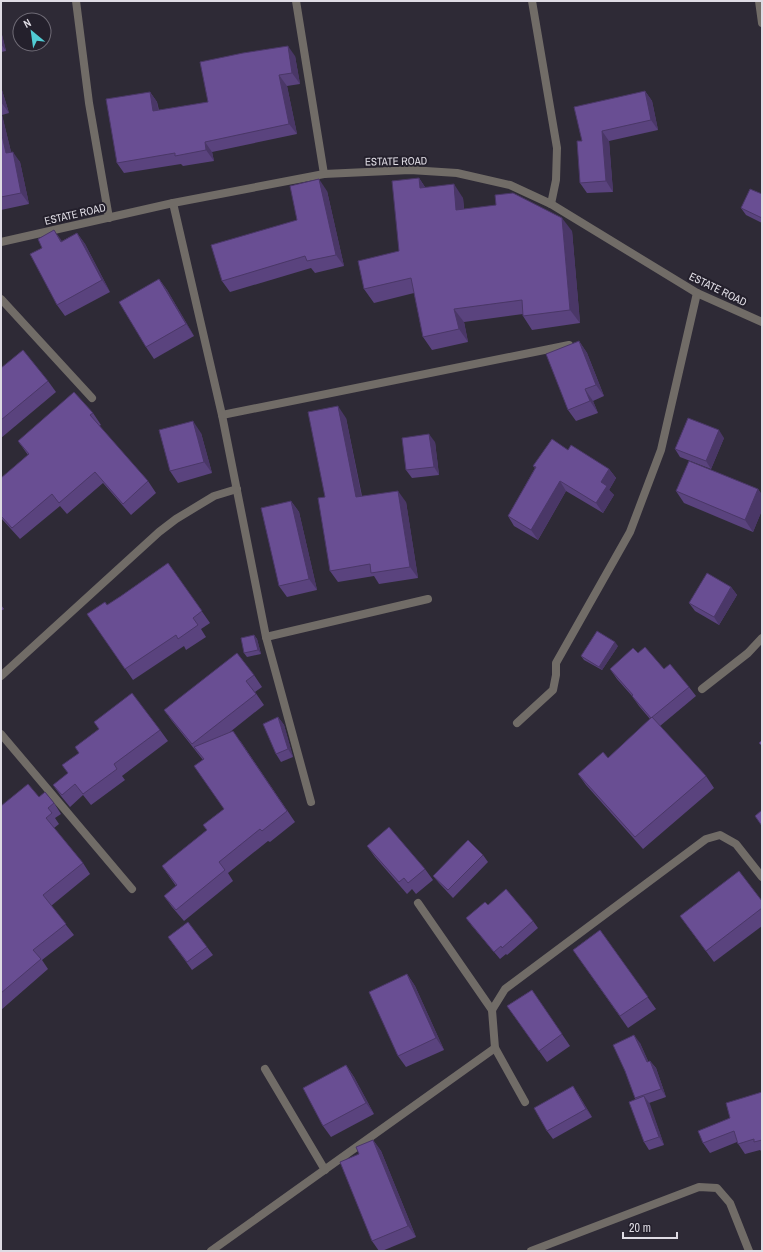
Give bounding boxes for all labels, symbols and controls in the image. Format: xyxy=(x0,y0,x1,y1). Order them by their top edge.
north arrow xyxy=(12,12,52,52)
text: N xyxy=(21,16,33,31)
street label: ESTATE ROAD xyxy=(365,153,427,169)
street label: ESTATE ROAD xyxy=(43,200,107,228)
street label: ESTATE ROAD xyxy=(687,269,749,309)
scale bar xyxy=(623,1214,677,1240)
text: 20 m xyxy=(629,1220,651,1236)

